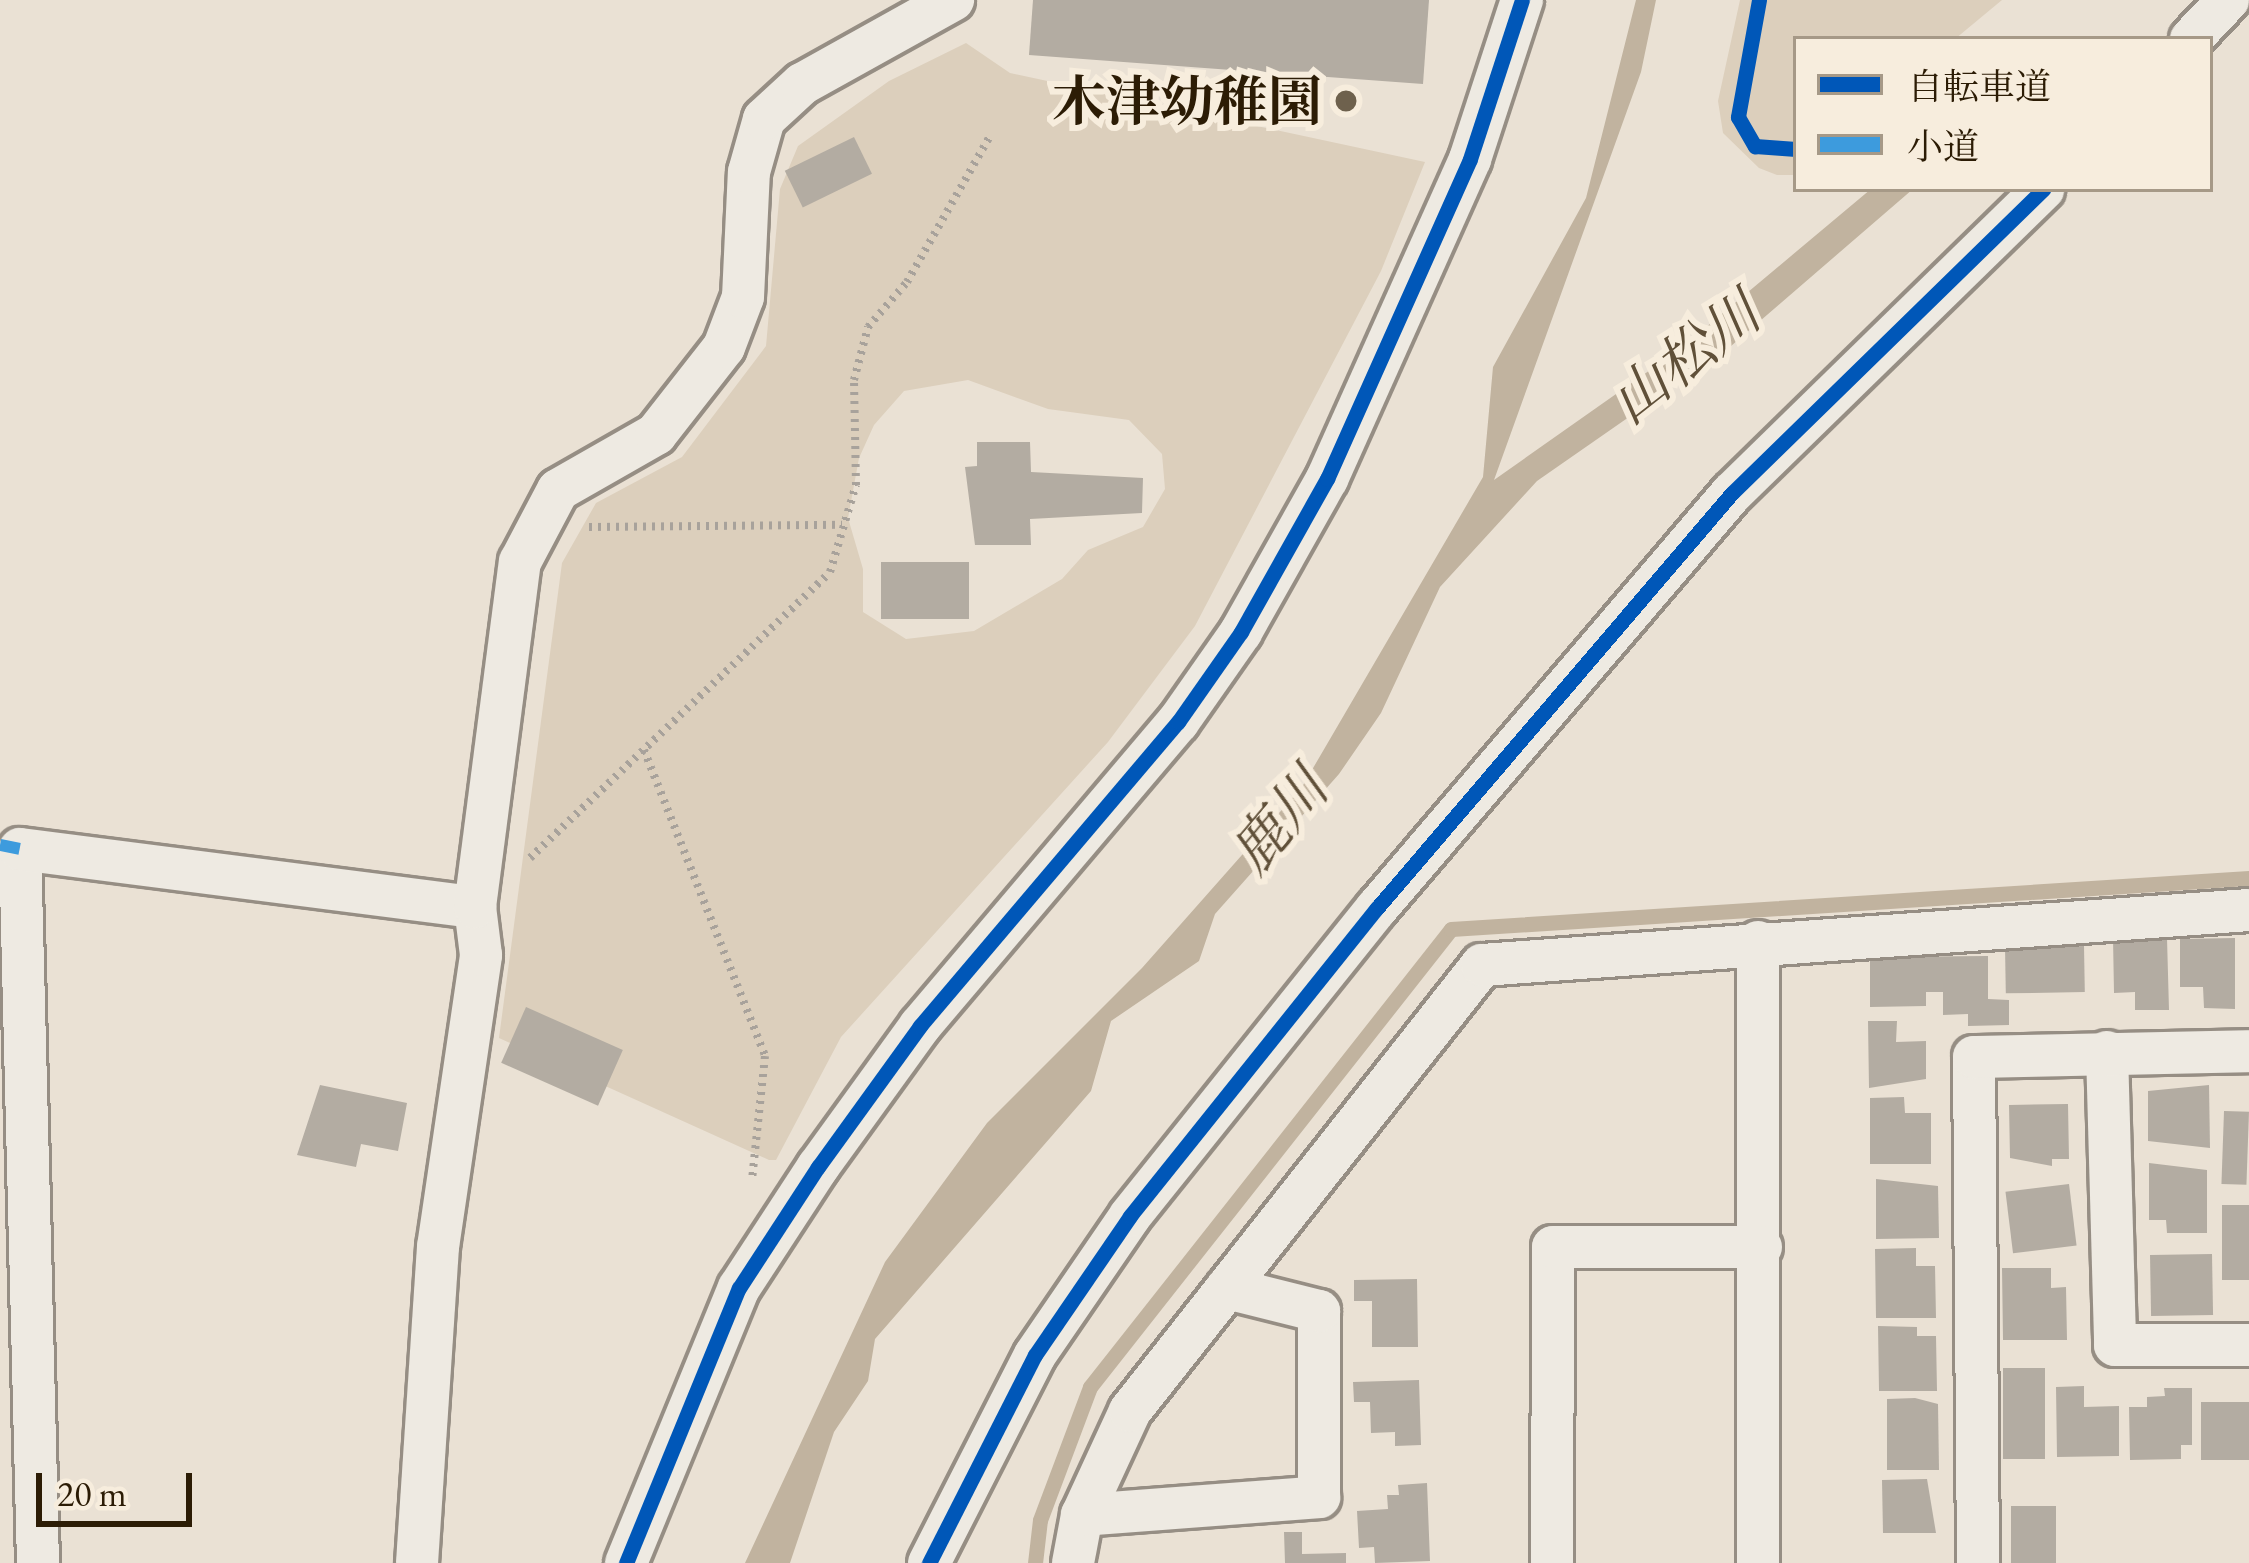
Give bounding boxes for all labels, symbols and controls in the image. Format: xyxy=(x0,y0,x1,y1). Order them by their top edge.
legend xyxy=(1793,36,2213,192)
text: 自転車道 xyxy=(1907,63,2051,110)
place label: 木津幼稚園 xyxy=(1052,69,1322,133)
marker: 木津幼稚園 xyxy=(1333,88,1359,114)
text: 小道 xyxy=(1907,123,1979,170)
water label: 山松川 xyxy=(1597,278,1773,438)
water label: 鹿川 xyxy=(1216,755,1342,887)
scale bar xyxy=(42,1449,198,1523)
text: 20 m xyxy=(57,1470,127,1517)

